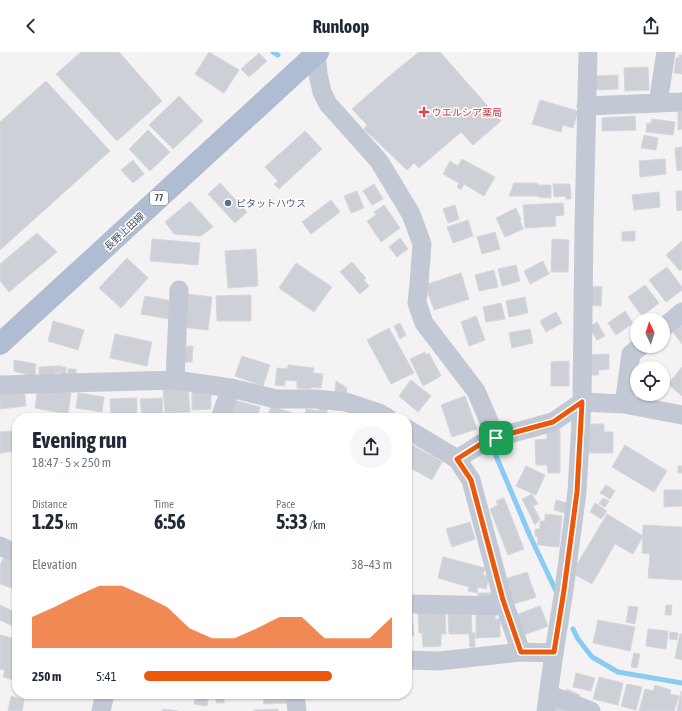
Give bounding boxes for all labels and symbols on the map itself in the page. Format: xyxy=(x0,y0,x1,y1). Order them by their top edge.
marker: ウエルシア薬局 xyxy=(419,107,429,117)
place label: ウエルシア薬局 xyxy=(432,107,502,118)
road number: 77 xyxy=(150,191,168,205)
marker: ピタットハウス xyxy=(223,198,233,208)
place label: ピタットハウス xyxy=(236,198,306,209)
street label: 長野上田線 xyxy=(102,210,146,252)
north arrow xyxy=(630,313,670,353)
pin xyxy=(479,421,513,455)

